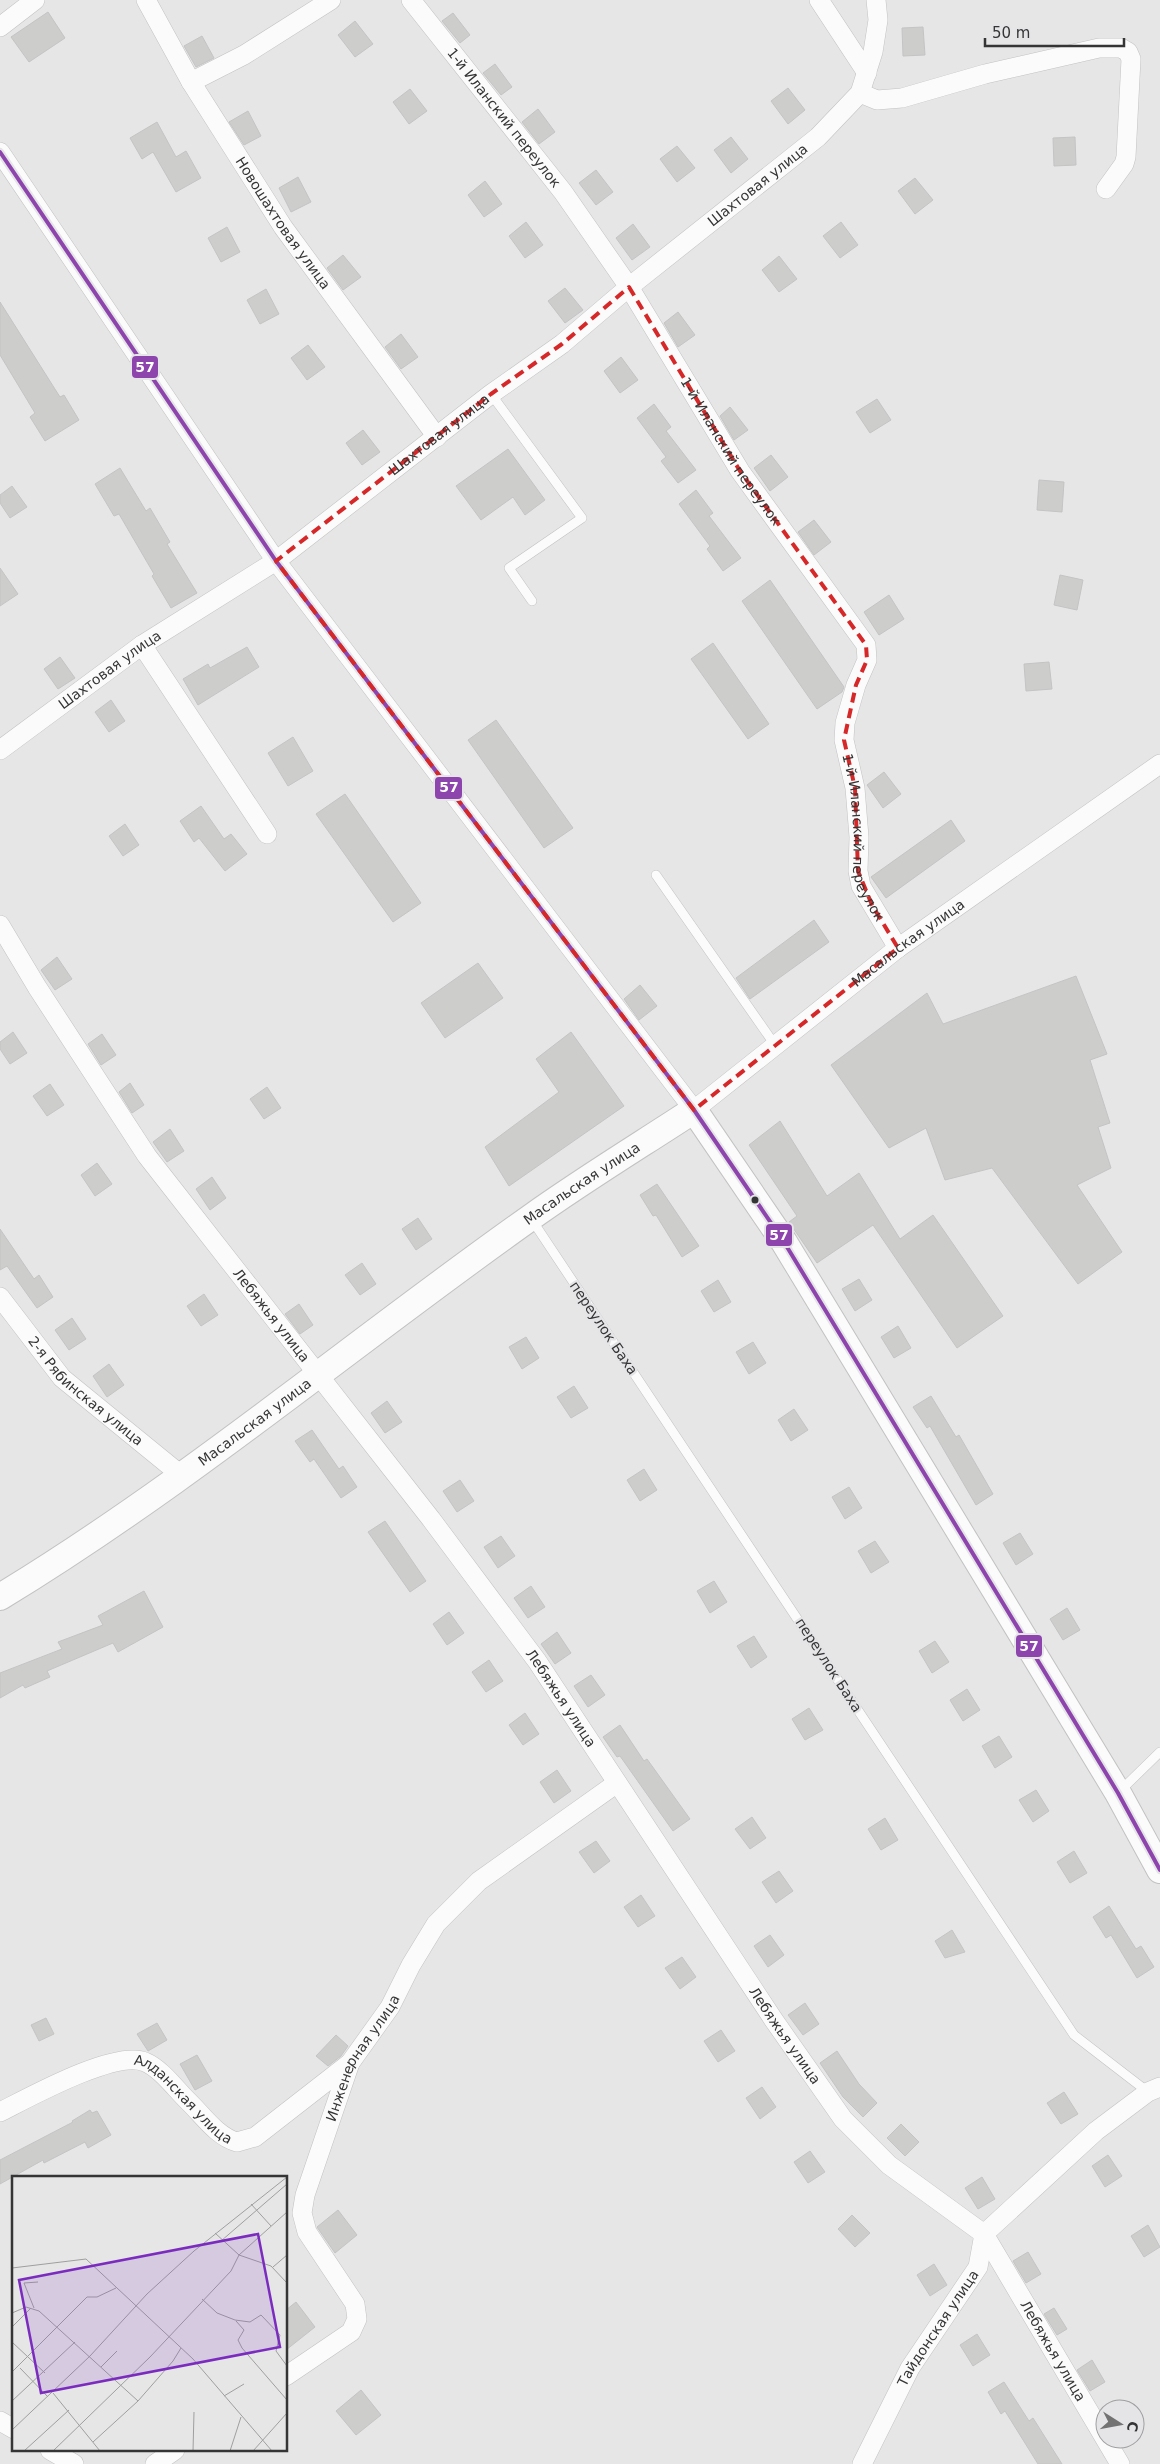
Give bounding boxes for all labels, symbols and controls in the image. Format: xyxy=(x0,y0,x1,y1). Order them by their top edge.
scale bar xyxy=(985,15,1124,47)
text: 50 m xyxy=(992,24,1030,42)
street label: 1-й Иланский переулок xyxy=(444,45,564,190)
street label: Шахтовая улица xyxy=(705,140,811,229)
street label: Новошахтовая улица xyxy=(233,154,334,292)
line badge: 57 xyxy=(131,355,159,379)
text: 57 xyxy=(135,359,155,375)
street label: 1-й Иланский переулок xyxy=(677,374,785,528)
street label: Шахтовая улица xyxy=(385,390,492,478)
street label: Шахтовая улица xyxy=(55,627,164,712)
street label: 1-й Иланский переулок xyxy=(839,752,888,924)
line badge: 57 xyxy=(434,776,463,800)
text: 57 xyxy=(439,779,459,795)
street label: Масальская улица xyxy=(848,896,967,990)
street label: Масальская улица xyxy=(520,1139,643,1228)
unlabelled marker xyxy=(750,1195,760,1205)
line badge: 57 xyxy=(765,1223,793,1247)
text: 57 xyxy=(769,1227,789,1243)
street label: Лебяжья улица xyxy=(230,1265,313,1365)
street label: переулок Баха xyxy=(567,1278,641,1378)
street label: 2-я Рябинская улица xyxy=(25,1333,146,1449)
street label: Масальская улица xyxy=(195,1375,314,1469)
street label: переулок Баха xyxy=(793,1615,865,1715)
line badge: 57 xyxy=(1015,1634,1043,1658)
text: 57 xyxy=(1019,1638,1039,1654)
street label: Лебяжья улица xyxy=(523,1646,599,1750)
street label: Лебяжья улица xyxy=(746,1984,824,2087)
street label: Инженерная улица xyxy=(323,1992,403,2123)
street label: Алданская улица xyxy=(133,2052,235,2147)
inset map xyxy=(12,2176,288,2452)
street label: Тайдонская улица xyxy=(894,2267,982,2390)
street label: Лебяжья улица xyxy=(1017,2297,1089,2404)
north arrow xyxy=(1095,2399,1145,2449)
text: С xyxy=(1124,2420,1142,2433)

